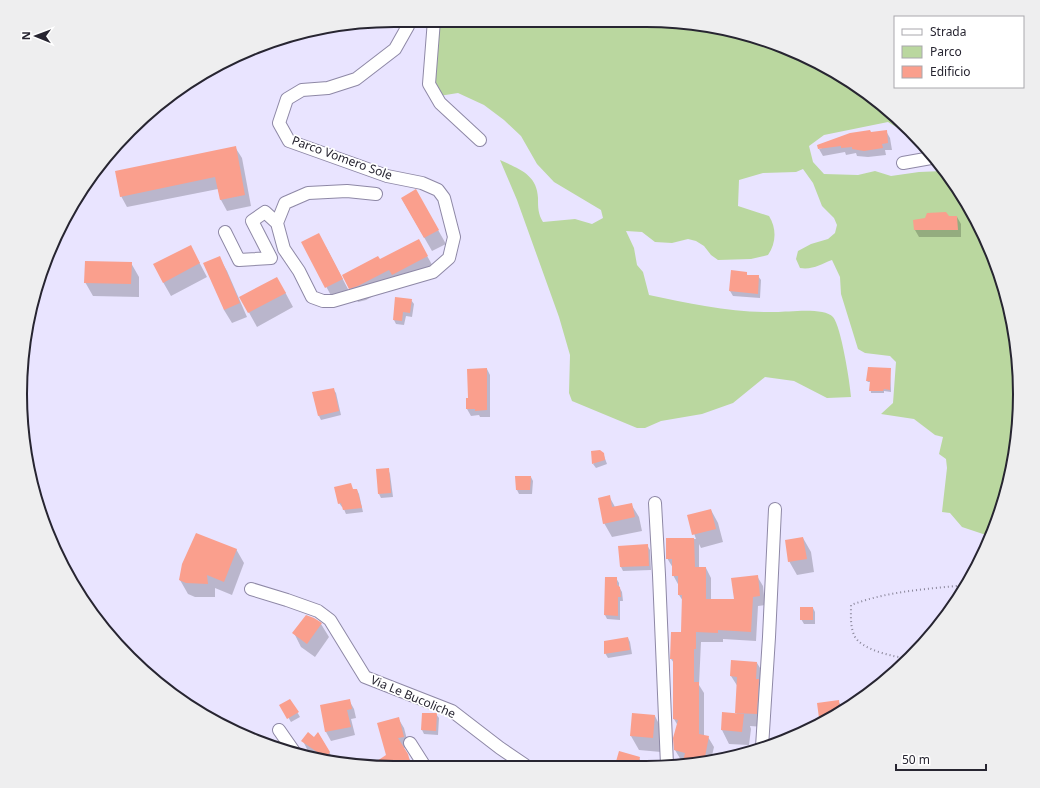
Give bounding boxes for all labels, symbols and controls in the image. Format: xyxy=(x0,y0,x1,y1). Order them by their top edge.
north arrow xyxy=(16,16,56,56)
legend xyxy=(894,16,1024,88)
text: Strada xyxy=(930,23,966,40)
text: N xyxy=(18,31,33,40)
text: Parco xyxy=(930,43,962,60)
text: Edificio xyxy=(930,63,971,80)
street label: Parco Vomero Sole xyxy=(290,131,395,184)
street label: Via Le Bucoliche xyxy=(368,671,458,722)
scale bar xyxy=(896,746,986,772)
text: 50 m xyxy=(902,751,930,768)

